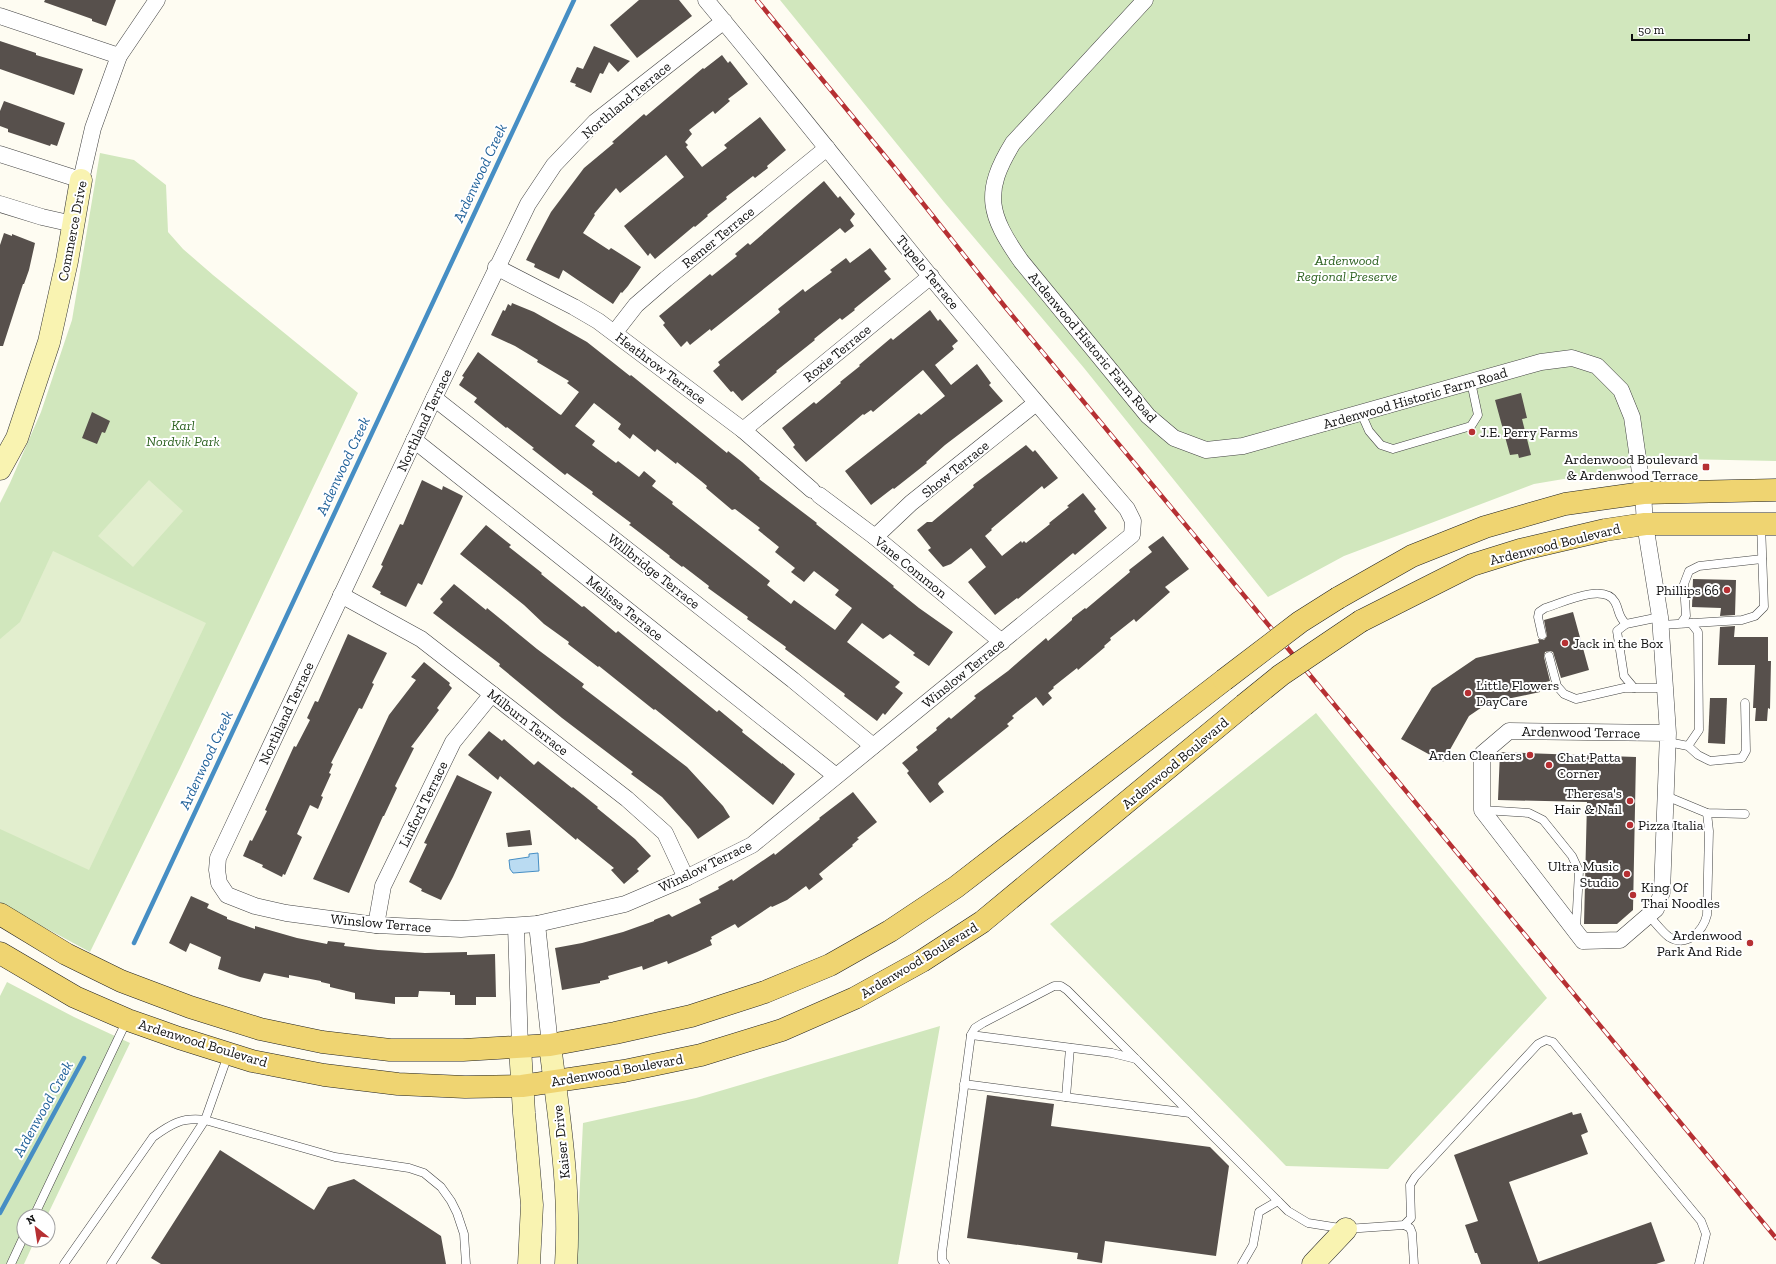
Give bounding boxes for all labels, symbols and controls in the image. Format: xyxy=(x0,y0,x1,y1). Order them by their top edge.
scale bar xyxy=(1632,16,1749,42)
text: 50 m xyxy=(1638,23,1665,37)
street label: Northland Terrace xyxy=(578,58,675,143)
water label: Ardenwood Creek xyxy=(449,121,511,226)
street label: Commerce Drive xyxy=(54,179,91,283)
street label: Remer Terrace xyxy=(679,203,758,272)
street label: Tupelo Terrace xyxy=(892,232,963,313)
park label: Ardenwood Regional Preserve xyxy=(1297,252,1397,285)
street label: Ardenwood Historic Farm Road xyxy=(1025,269,1161,426)
street label: Roxie Terrace xyxy=(800,321,875,386)
street label: Heathrow Terrace xyxy=(612,329,710,408)
street label: Ardenwood Historic Farm Road xyxy=(1321,364,1510,433)
street label: Northland Terrace xyxy=(393,366,456,474)
water label: Ardenwood Creek xyxy=(312,414,374,519)
park label: Karl Nordvik Park xyxy=(146,417,220,450)
place label: J.E. Perry Farms xyxy=(1480,424,1578,441)
marker: J.E. Perry Farms xyxy=(1467,427,1477,437)
street label: Show Terrace xyxy=(918,437,993,502)
place label: Ardenwood Boulevard & Ardenwood Terrace xyxy=(1564,451,1698,484)
marker: Ardenwood Boulevard & Ardenwood Terrace xyxy=(1701,462,1711,472)
street label: Ardenwood Boulevard xyxy=(1488,520,1622,569)
street label: Willbridge Terrace xyxy=(604,530,703,613)
street label: Vane Common xyxy=(870,532,950,602)
street label: Melissa Terrace xyxy=(583,572,667,645)
place label: Phillips 66 xyxy=(1656,582,1719,599)
marker: Phillips 66 xyxy=(1722,585,1732,595)
street label: Winslow Terrace xyxy=(919,635,1008,712)
place label: Jack in the Box xyxy=(1573,635,1663,652)
marker: Jack in the Box xyxy=(1560,638,1570,648)
street label: Northland Terrace xyxy=(255,659,318,767)
place label: Little Flowers DayCare xyxy=(1476,677,1559,710)
street label: Milburn Terrace xyxy=(484,685,572,760)
marker: Little Flowers DayCare xyxy=(1463,688,1473,698)
water label: Ardenwood Creek xyxy=(175,708,237,813)
street label: Ardenwood Boulevard xyxy=(1119,714,1232,813)
street label: Ardenwood Terrace xyxy=(1522,723,1641,742)
place label: Arden Cleaners xyxy=(1429,747,1522,764)
place label: Chat Patta Corner xyxy=(1557,749,1621,782)
marker: Arden Cleaners xyxy=(1525,750,1535,760)
street label: Linford Terrace xyxy=(395,758,452,850)
marker: Chat Patta Corner xyxy=(1544,760,1554,770)
place label: Theresa's Hair & Nail xyxy=(1554,785,1622,818)
marker: Theresa's Hair & Nail xyxy=(1625,796,1635,806)
place label: Pizza Italia xyxy=(1638,817,1704,834)
marker: Pizza Italia xyxy=(1625,820,1635,830)
street label: Winslow Terrace xyxy=(656,837,755,896)
place label: Ultra Music Studio xyxy=(1548,858,1619,891)
marker: Ultra Music Studio xyxy=(1622,869,1632,879)
place label: King Of Thai Noodles xyxy=(1641,879,1720,912)
marker: King Of Thai Noodles xyxy=(1628,890,1638,900)
street label: Winslow Terrace xyxy=(330,911,432,936)
street label: Ardenwood Boulevard xyxy=(858,919,981,1002)
place label: Ardenwood Park And Ride xyxy=(1657,927,1742,960)
marker: Ardenwood Park And Ride xyxy=(1745,938,1755,948)
street label: Ardenwood Boulevard xyxy=(136,1016,270,1071)
street label: Ardenwood Boulevard xyxy=(550,1050,685,1090)
water label: Ardenwood Creek xyxy=(9,1058,77,1161)
street label: Kaiser Drive xyxy=(549,1104,574,1180)
north arrow xyxy=(16,1208,56,1248)
text: N xyxy=(24,1212,39,1227)

